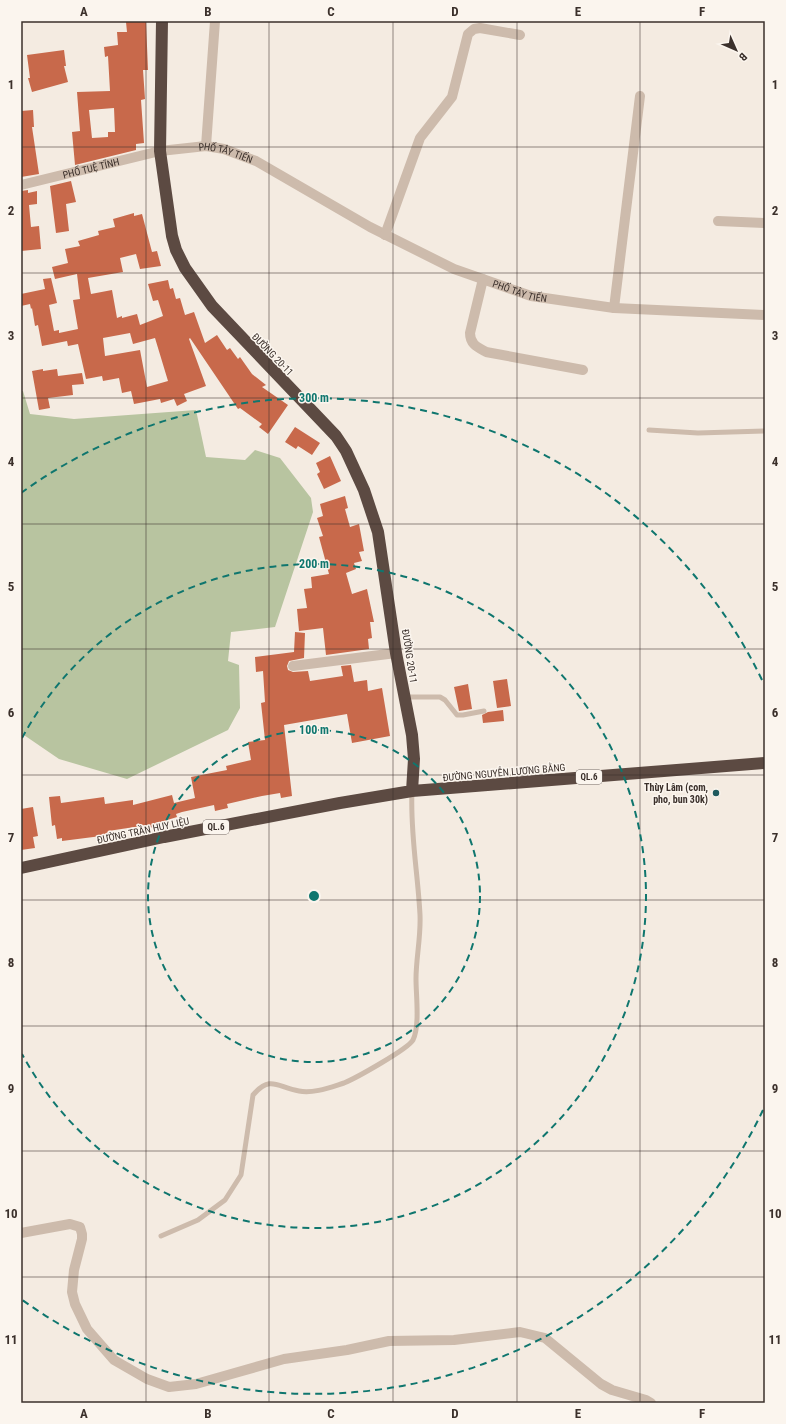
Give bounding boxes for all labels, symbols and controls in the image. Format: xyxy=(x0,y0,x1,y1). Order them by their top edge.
text: A xyxy=(80,4,88,19)
text: B xyxy=(204,4,212,19)
text: C xyxy=(327,4,335,19)
text: D xyxy=(451,4,459,19)
text: E xyxy=(575,4,582,19)
text: F xyxy=(699,4,705,19)
north arrow xyxy=(716,30,756,70)
text: B xyxy=(736,50,749,63)
text: 1 xyxy=(8,77,14,92)
text: 1 xyxy=(772,77,778,92)
street label: PHỐ TÂY TIẾN xyxy=(198,139,254,165)
street label: PHỐ TUỆ TĨNH xyxy=(62,156,121,181)
text: 2 xyxy=(8,203,15,218)
text: 2 xyxy=(772,203,779,218)
street label: PHỐ TÂY TIẾN xyxy=(491,278,548,304)
text: 3 xyxy=(8,328,14,343)
text: 3 xyxy=(772,328,778,343)
street label: ĐƯỜNG 20-11 xyxy=(250,330,296,378)
text: 300 m xyxy=(299,391,329,405)
text: 4 xyxy=(8,454,15,469)
text: 4 xyxy=(772,454,779,469)
text: 200 m xyxy=(299,557,329,571)
text: 5 xyxy=(8,579,15,594)
text: 5 xyxy=(772,579,779,594)
street label: ĐƯỜNG 20-11 xyxy=(400,628,420,684)
text: 6 xyxy=(8,705,15,720)
text: 6 xyxy=(772,705,779,720)
text: 100 m xyxy=(299,723,329,737)
street label: ĐƯỜNG NGUYỄN LƯƠNG BẰNG xyxy=(442,760,566,783)
road number: QL.6 xyxy=(576,770,602,784)
place label: Thùy Lâm (com, pho, bun 30k) xyxy=(644,782,708,806)
marker: Thùy Lâm (com, pho, bun 30k) xyxy=(711,788,721,798)
street label: ĐƯỜNG TRẦN HUY LIỆU xyxy=(95,812,191,847)
road number: QL.6 xyxy=(203,820,229,834)
text: 7 xyxy=(8,830,15,845)
text: 7 xyxy=(772,830,779,845)
centre of rings xyxy=(307,889,321,903)
text: 8 xyxy=(8,955,14,970)
text: 8 xyxy=(772,955,778,970)
text: 9 xyxy=(8,1081,14,1096)
text: 9 xyxy=(772,1081,778,1096)
text: 10 xyxy=(4,1206,18,1221)
text: 10 xyxy=(768,1206,782,1221)
text: 11 xyxy=(4,1332,18,1347)
text: 11 xyxy=(768,1332,782,1347)
text: A xyxy=(80,1406,88,1421)
text: B xyxy=(204,1406,212,1421)
text: C xyxy=(327,1406,335,1421)
text: D xyxy=(451,1406,459,1421)
text: E xyxy=(575,1406,582,1421)
text: F xyxy=(699,1406,705,1421)

